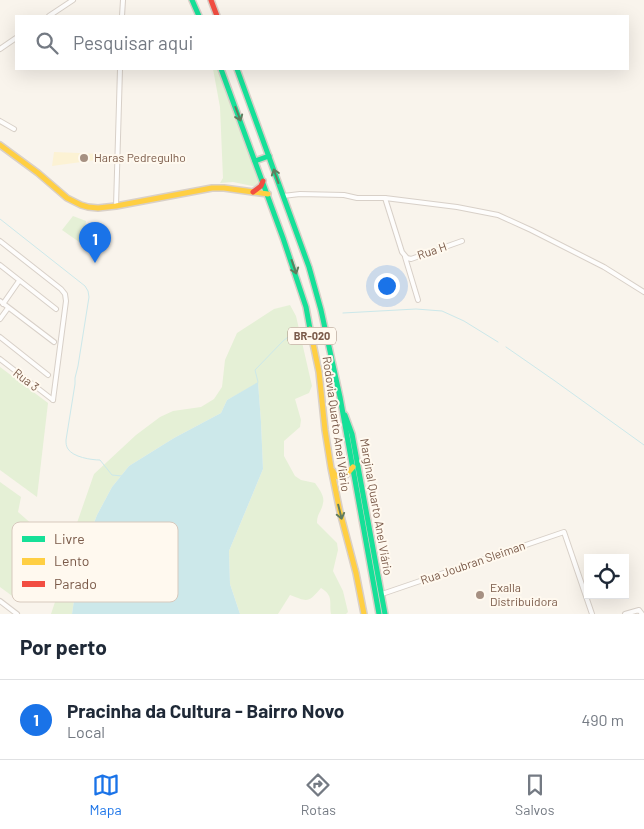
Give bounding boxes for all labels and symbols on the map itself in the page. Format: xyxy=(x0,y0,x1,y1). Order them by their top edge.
one-way arrow xyxy=(234,106,243,122)
place label: Haras Pedregulho xyxy=(94,150,186,164)
marker: Haras Pedregulho xyxy=(78,152,90,164)
one-way arrow xyxy=(271,168,280,184)
pin: 1 xyxy=(79,222,111,263)
street label: Rua H xyxy=(415,239,448,262)
one-way arrow xyxy=(289,259,299,275)
your location xyxy=(374,273,400,299)
road number: BR-020 xyxy=(288,328,336,344)
street label: Rodovia Quarto Anel Viário xyxy=(321,355,353,492)
street label: Rua 3 xyxy=(11,365,42,394)
street label: Marginal Quarto Anel Viário xyxy=(358,437,396,576)
one-way arrow xyxy=(336,504,345,520)
legend xyxy=(12,522,178,602)
text: Livre xyxy=(54,530,85,547)
street label: Rua Joubran Sleiman xyxy=(418,538,527,587)
text: Lento xyxy=(54,552,89,569)
text: Parado xyxy=(54,575,97,592)
place label: Exalla Distribuidora xyxy=(490,580,558,608)
marker: Exalla Distribuidora xyxy=(474,589,486,601)

